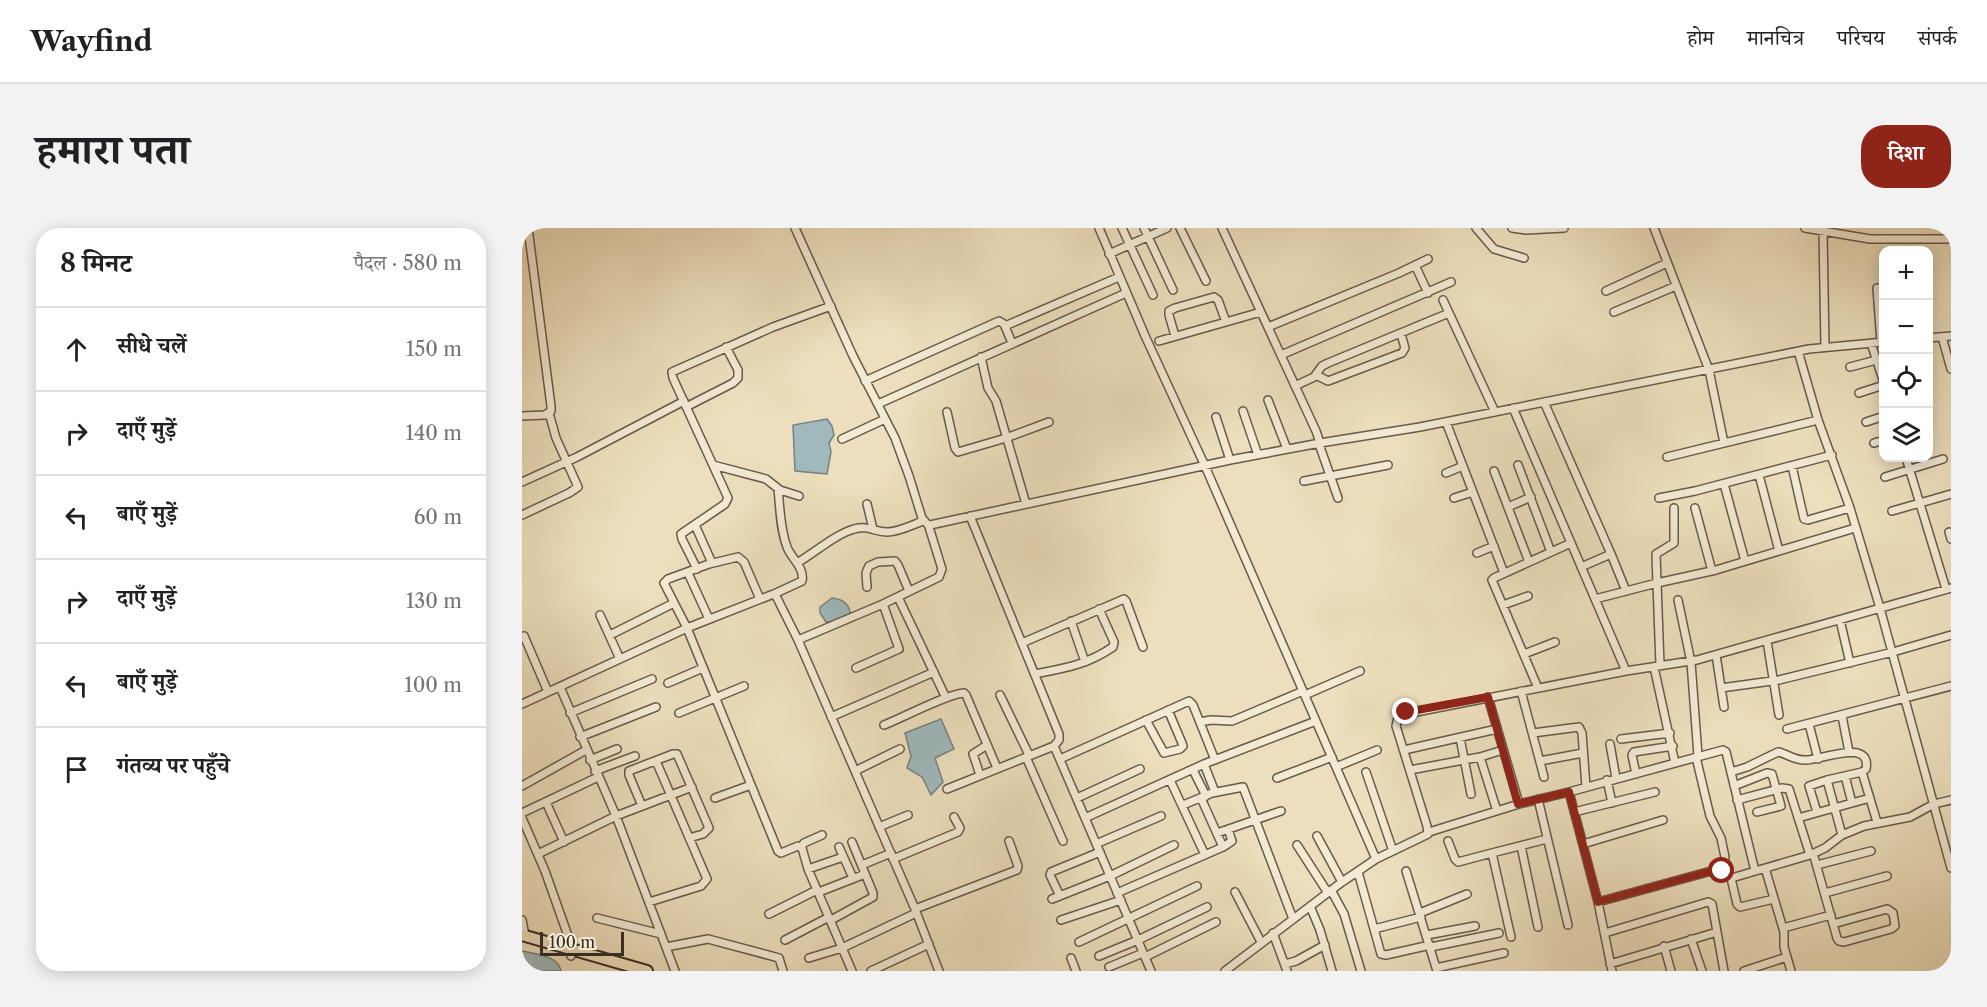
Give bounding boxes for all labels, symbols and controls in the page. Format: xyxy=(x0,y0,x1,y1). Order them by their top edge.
text: Wayfind xyxy=(30,24,152,58)
text: होम xyxy=(1687,25,1714,50)
text: मानचित्र xyxy=(1747,25,1804,50)
text: परिचय xyxy=(1837,25,1885,50)
text: संपर्क xyxy=(1918,25,1957,50)
text: हमारा पता xyxy=(36,123,189,175)
button: दिशा xyxy=(1861,125,1951,188)
map controls xyxy=(1879,246,1933,462)
button: + xyxy=(1879,246,1933,300)
text: 8 मिनट xyxy=(60,247,132,279)
text: पैदल · 580 m xyxy=(354,251,462,275)
button: − xyxy=(1879,300,1933,354)
text: सीधे चलें xyxy=(117,332,186,359)
icon: ahead xyxy=(60,333,93,366)
text: 150 m xyxy=(406,337,462,361)
button: locate xyxy=(1879,354,1933,408)
button: layers xyxy=(1879,408,1933,462)
text: दाएँ मुड़ें xyxy=(117,416,176,443)
icon: right xyxy=(60,417,93,450)
text: 140 m xyxy=(405,421,462,445)
text: बाएँ मुड़ें xyxy=(117,500,177,527)
icon: left xyxy=(60,501,93,534)
text: 60 m xyxy=(414,505,462,529)
text: दाएँ मुड़ें xyxy=(117,584,176,611)
icon: right xyxy=(60,585,93,618)
text: 130 m xyxy=(406,589,462,613)
text: बाएँ मुड़ें xyxy=(117,668,177,695)
icon: left xyxy=(60,669,93,702)
text: 100 m xyxy=(404,673,462,697)
route end xyxy=(1392,698,1418,724)
text: गंतव्य पर पहुँचे xyxy=(117,752,230,779)
icon: arrive xyxy=(60,753,93,786)
route start xyxy=(1708,857,1734,883)
scale bar xyxy=(540,929,624,956)
text: 100 m xyxy=(549,932,595,952)

